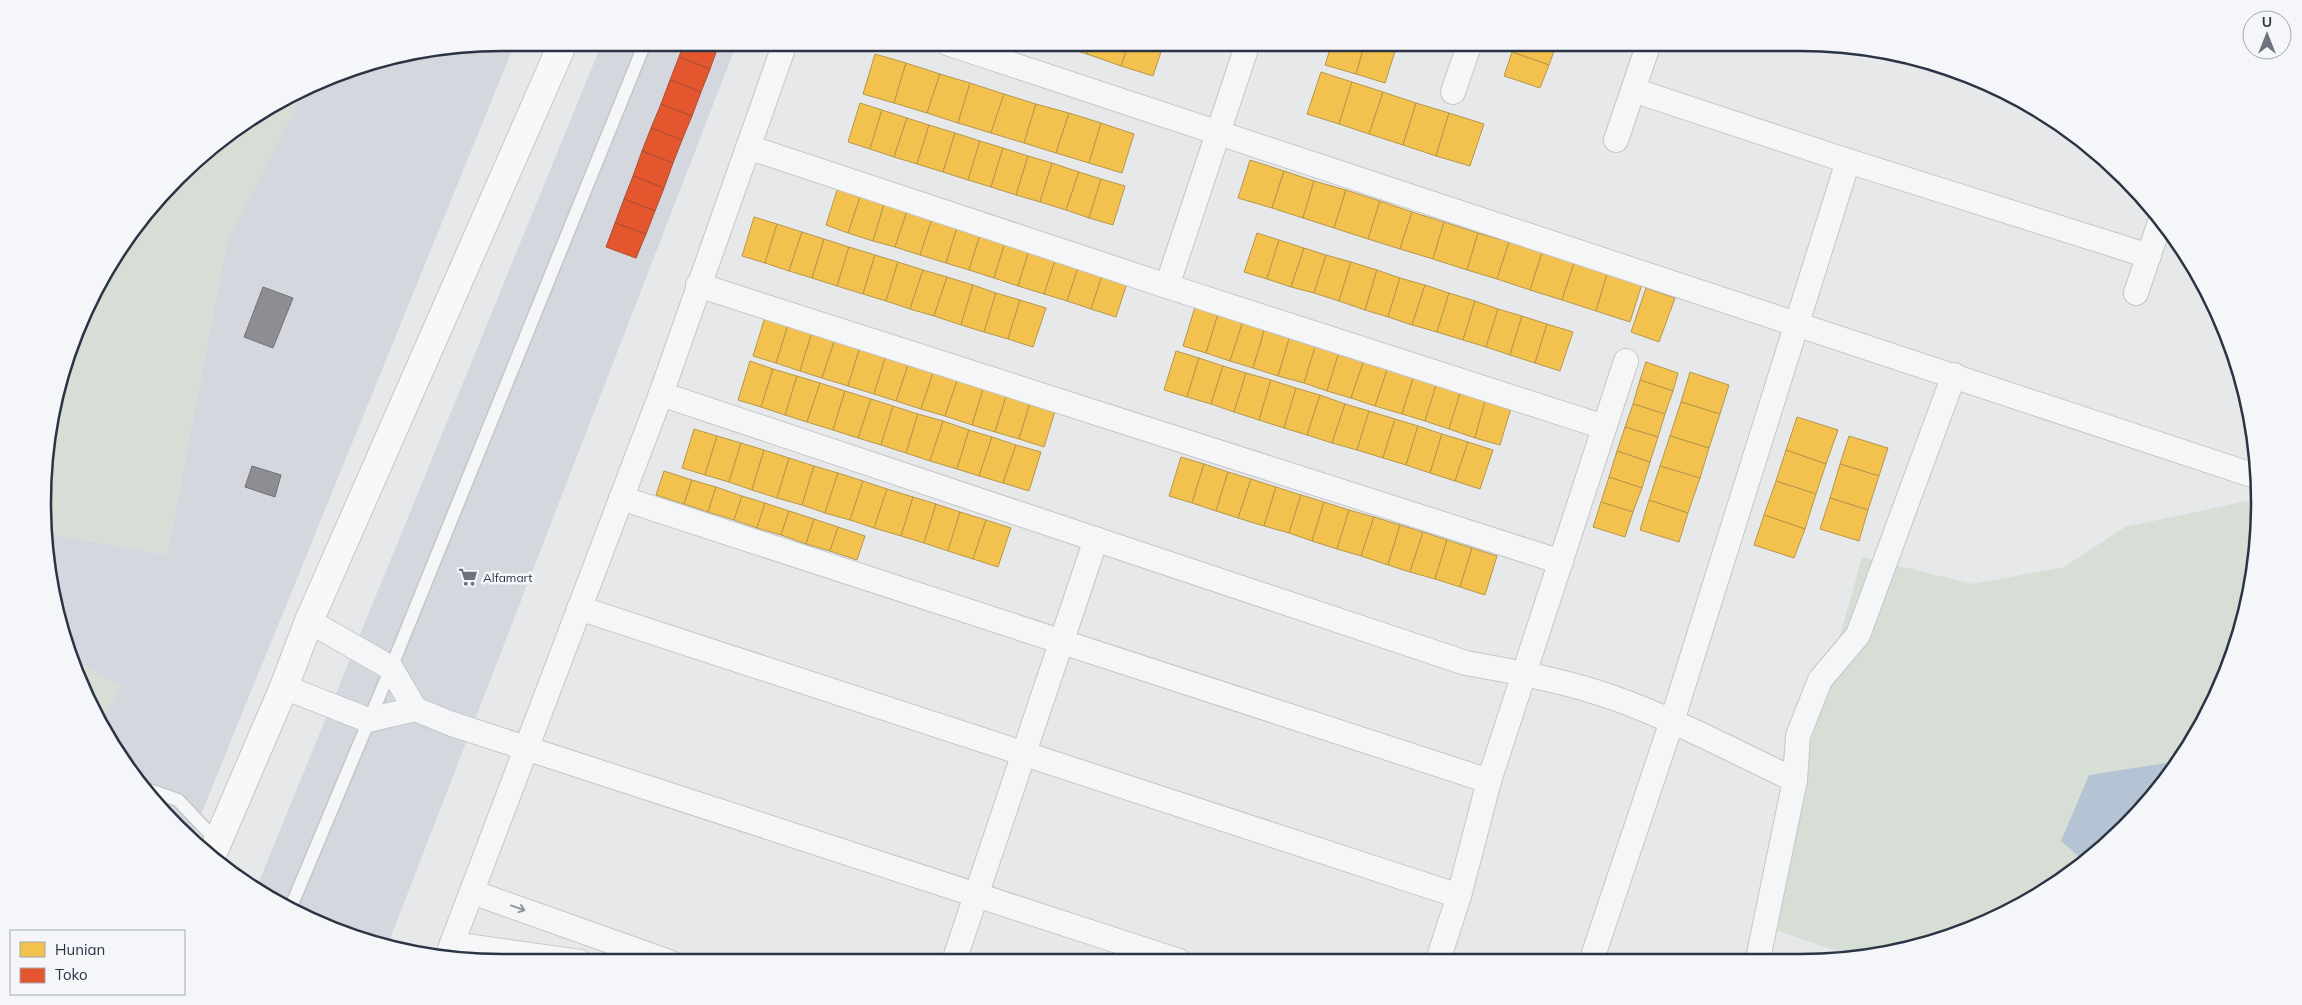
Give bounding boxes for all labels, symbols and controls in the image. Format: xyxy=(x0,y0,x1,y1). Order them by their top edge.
north arrow xyxy=(2242,10,2292,60)
text: U xyxy=(2262,13,2272,31)
supermarket icon: Alfamart xyxy=(457,566,479,588)
place label: Alfamart xyxy=(483,570,532,585)
one-way arrow xyxy=(509,904,525,913)
legend xyxy=(10,930,185,995)
text: Hunian xyxy=(55,940,105,959)
text: Toko xyxy=(55,965,88,984)

